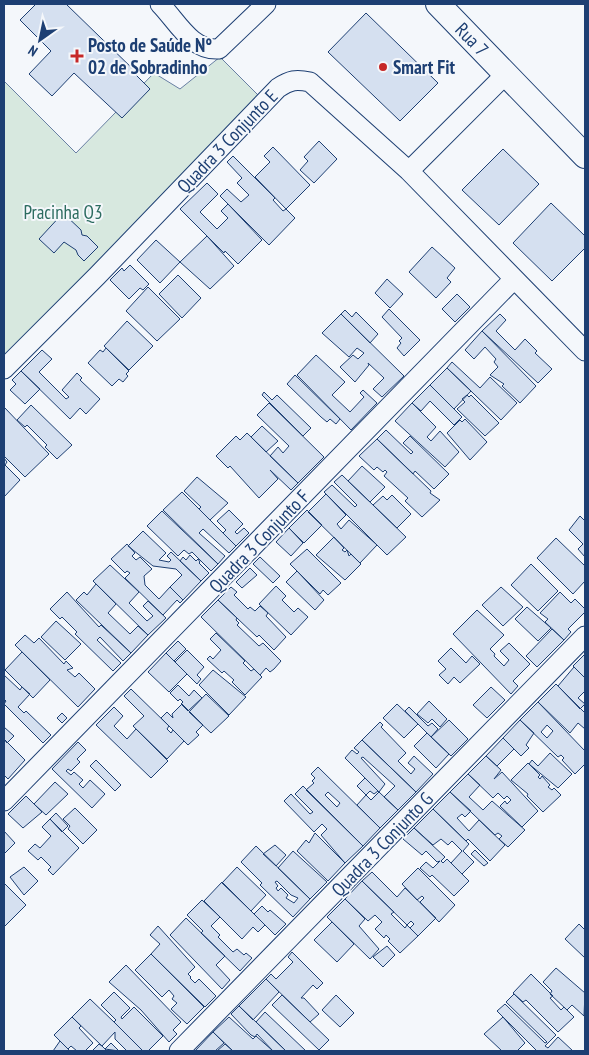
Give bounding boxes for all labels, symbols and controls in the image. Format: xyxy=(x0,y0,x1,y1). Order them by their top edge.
north arrow xyxy=(15,15,65,65)
street label: Rua 7 xyxy=(450,17,494,61)
place label: Posto de Saúde N° 02 de Sobradinho xyxy=(88,33,212,79)
text: N xyxy=(25,41,41,61)
marker: Posto de Saúde N° 02 de Sobradinho xyxy=(70,49,84,63)
place label: Smart Fit xyxy=(393,55,455,79)
marker: Smart Fit xyxy=(377,61,389,73)
street label: Quadra 3 Conjunto E xyxy=(172,84,282,198)
park label: Pracinha Q3 xyxy=(23,200,103,224)
street label: Quadra 3 Conjunto F xyxy=(204,484,314,598)
street label: Quadra 3 Conjunto G xyxy=(326,787,438,901)

